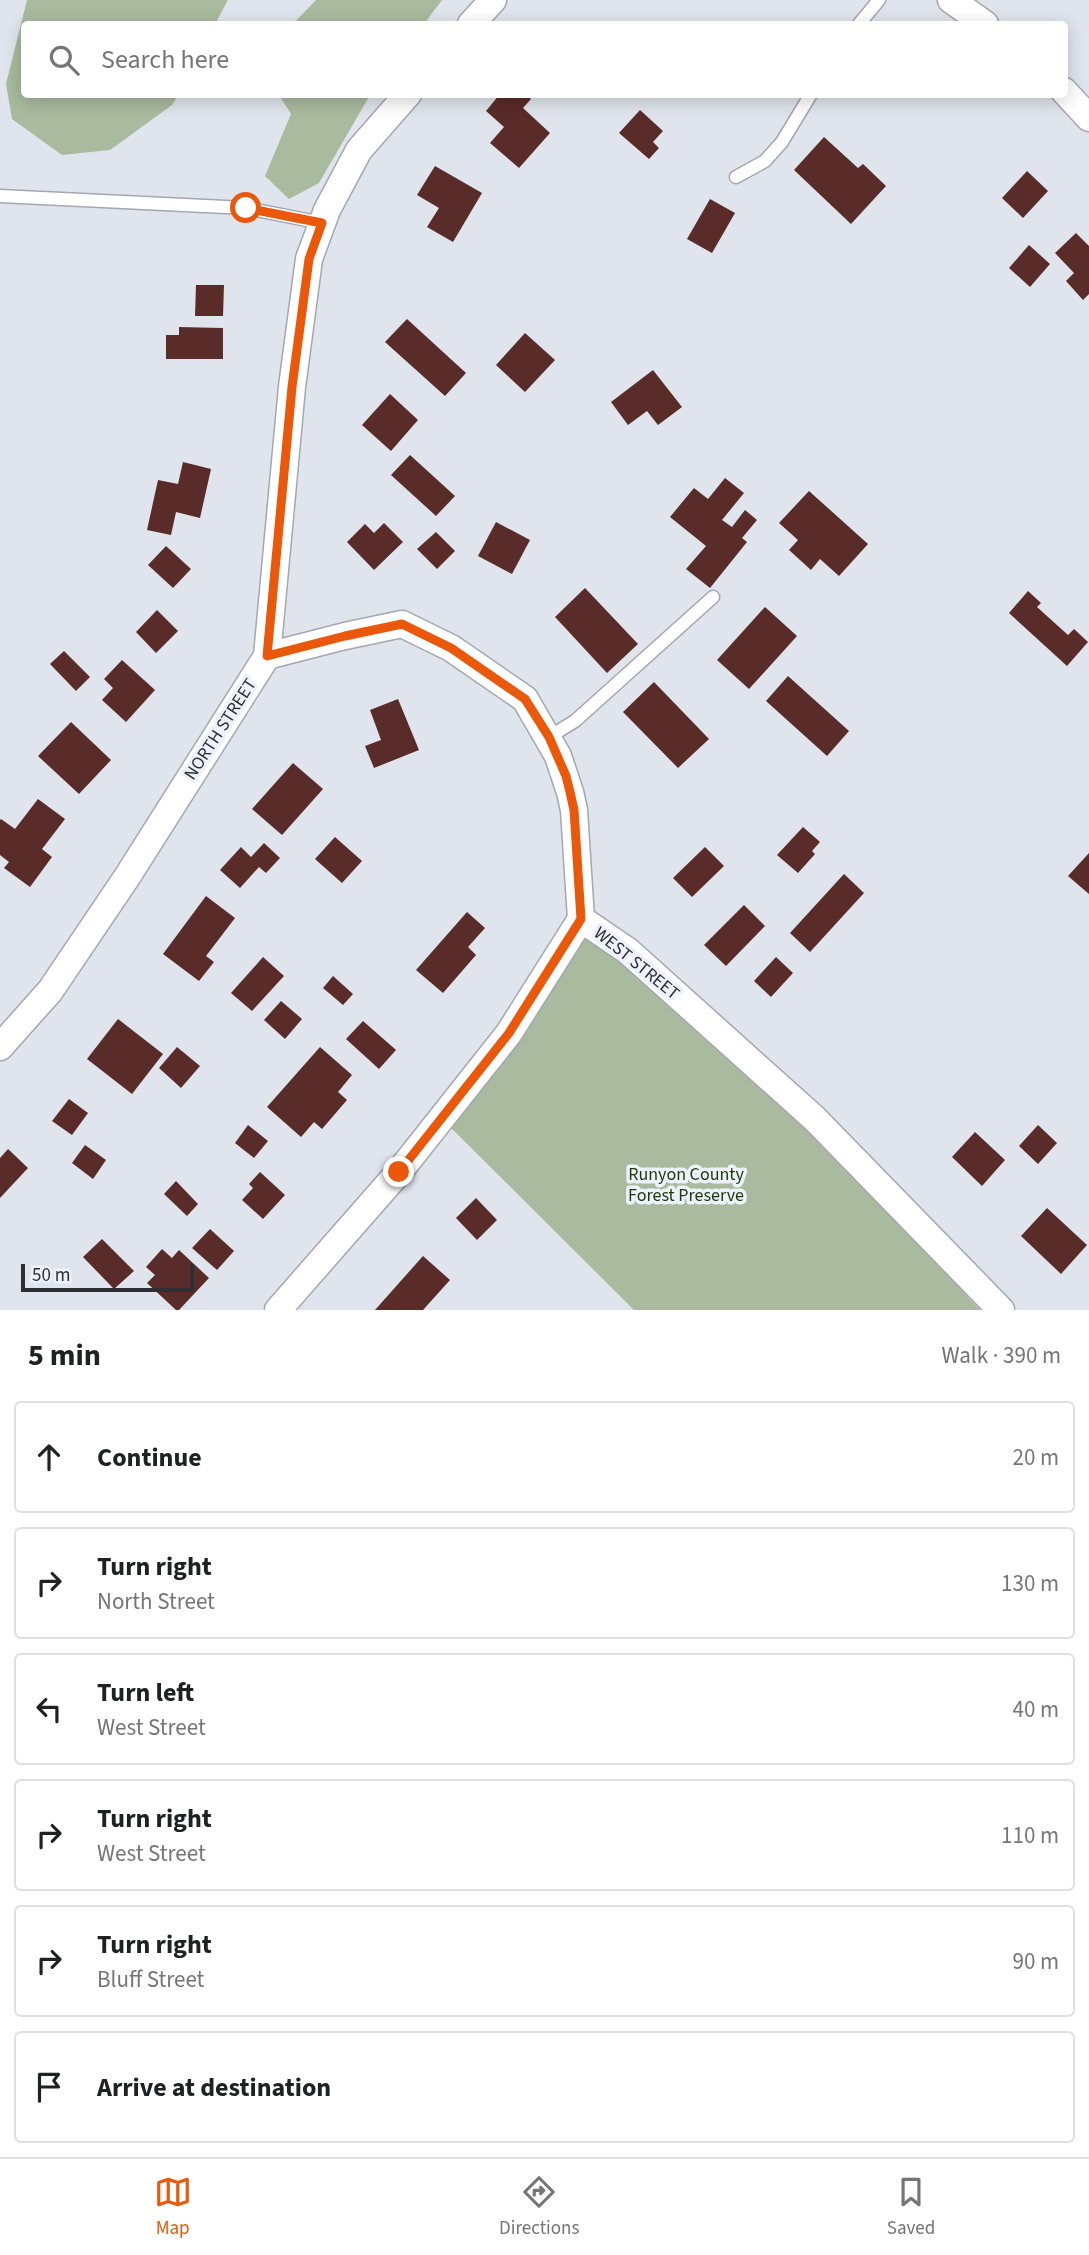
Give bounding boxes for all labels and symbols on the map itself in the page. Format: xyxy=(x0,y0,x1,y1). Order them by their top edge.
route start xyxy=(230,192,261,223)
street label: NORTH STREET xyxy=(178,673,263,785)
street label: WEST STREET xyxy=(588,921,685,1006)
route end xyxy=(383,1156,414,1187)
park label: Runyon County Forest Preserve xyxy=(628,1162,744,1208)
scale bar xyxy=(21,1261,194,1293)

